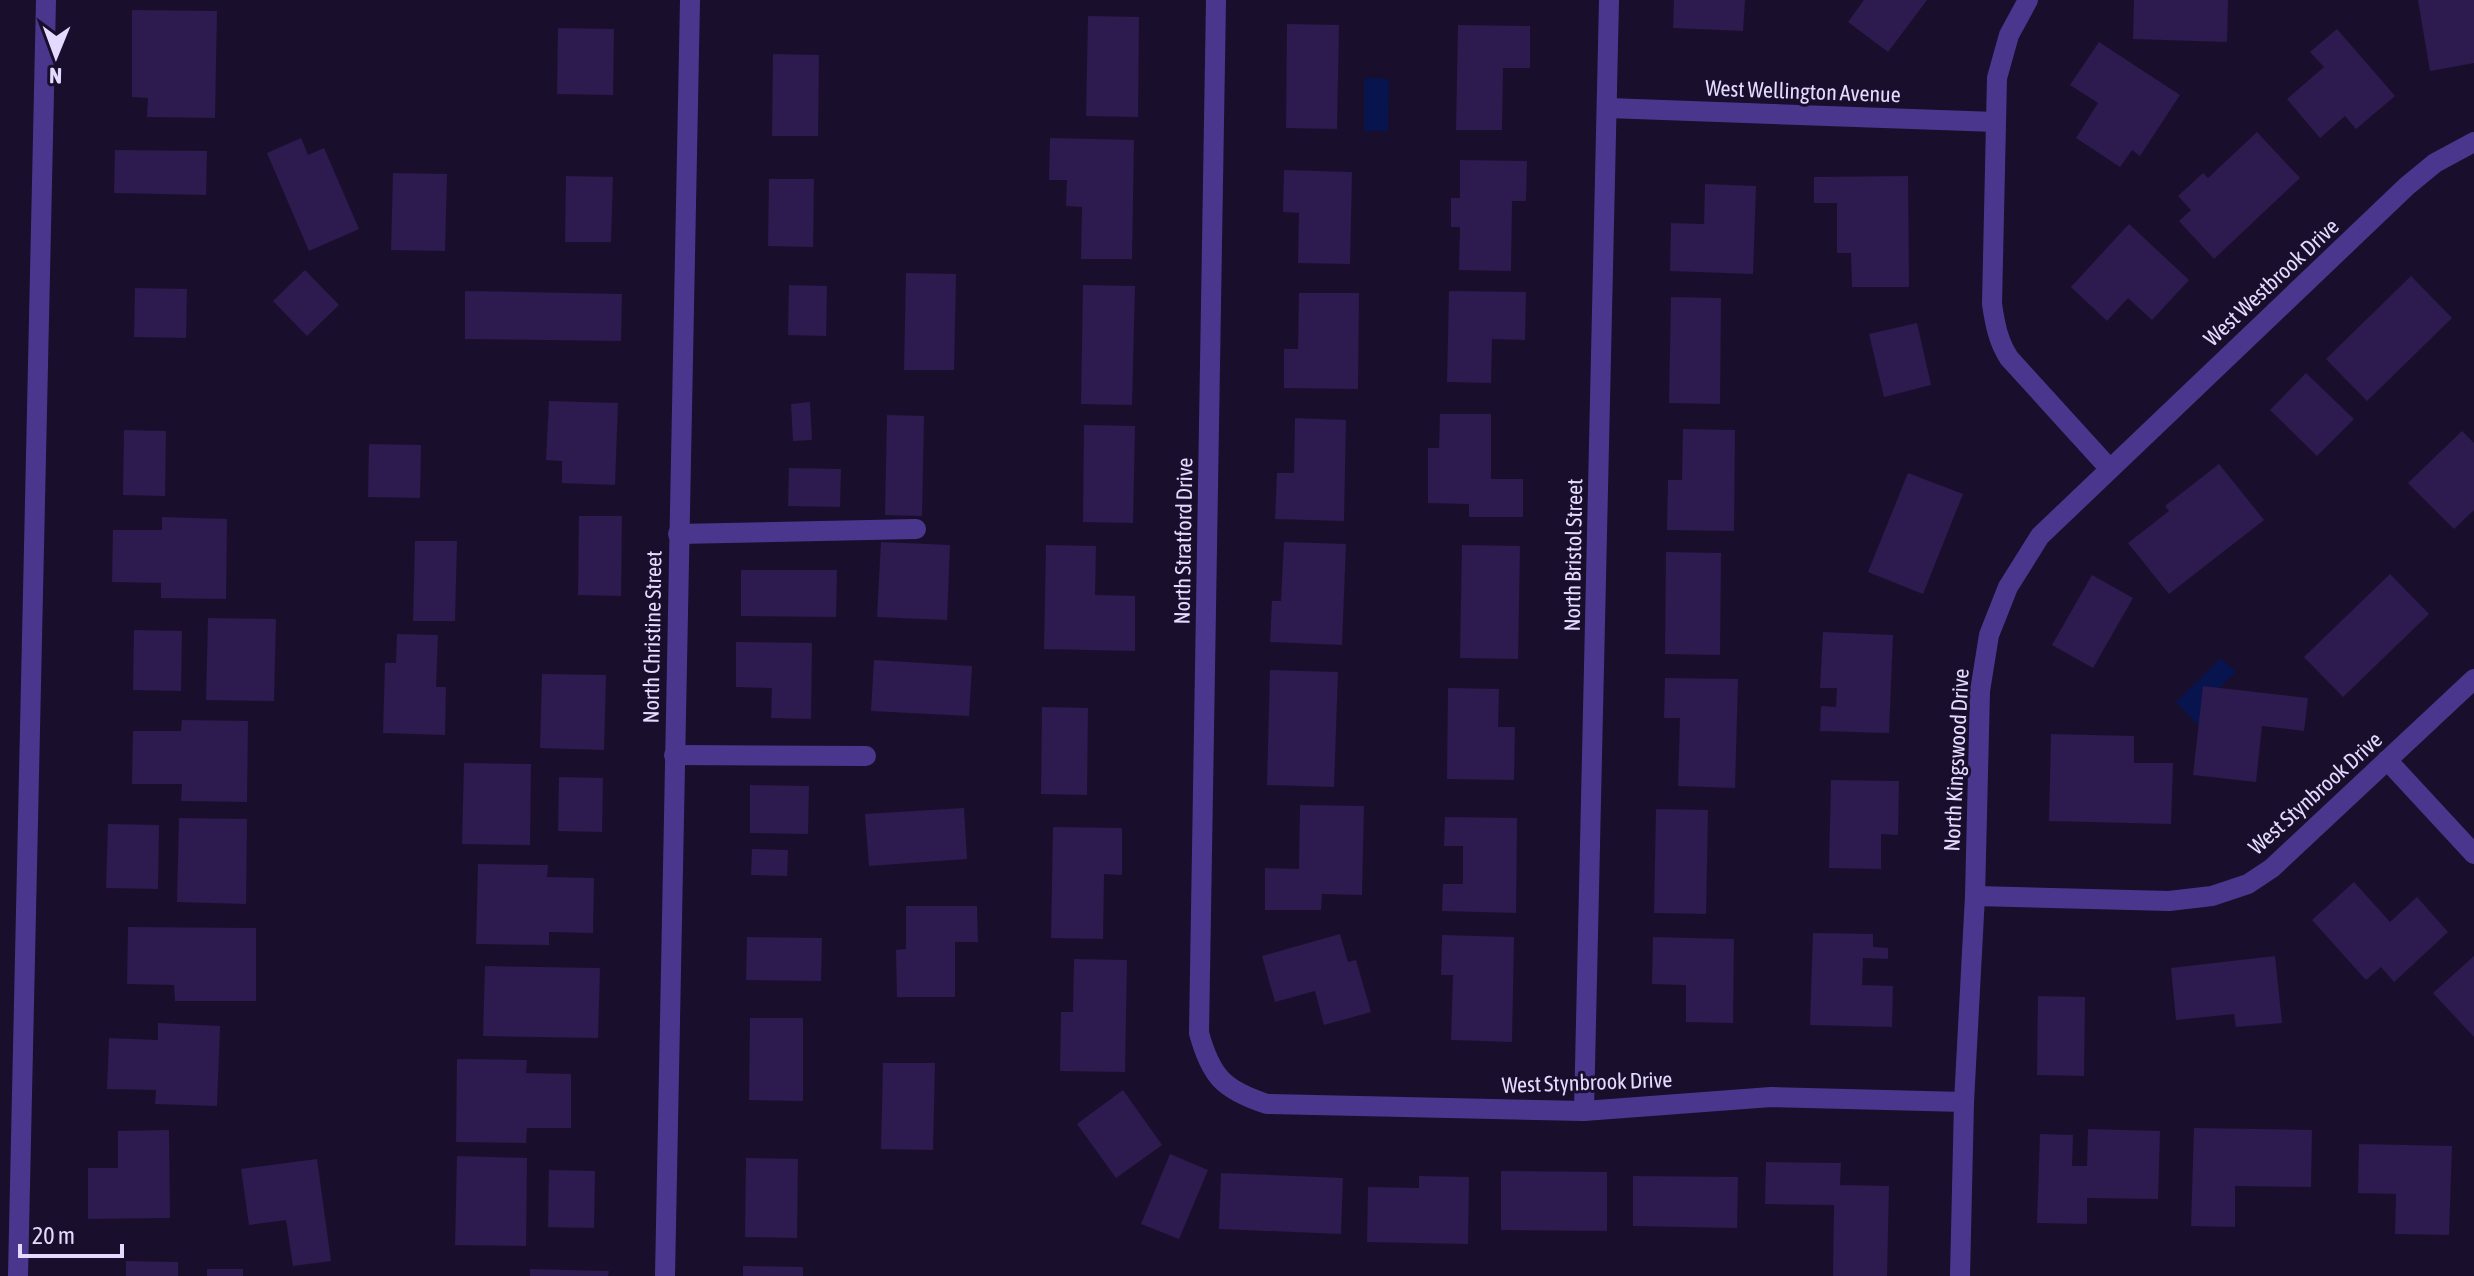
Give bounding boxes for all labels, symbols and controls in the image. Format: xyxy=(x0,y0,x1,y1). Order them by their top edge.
north arrow xyxy=(16,16,96,96)
text: N xyxy=(49,63,62,89)
street label: West Wellington Avenue xyxy=(1705,75,1901,107)
street label: West Westbrook Drive xyxy=(2198,213,2344,351)
street label: North Stratford Drive xyxy=(1169,457,1197,625)
street label: North Bristol Street xyxy=(1559,478,1587,632)
street label: North Christine Street xyxy=(637,550,667,724)
street label: North Kingswood Drive xyxy=(1938,668,1974,852)
street label: West Stynbrook Drive xyxy=(2243,726,2387,860)
street label: West Stynbrook Drive xyxy=(1501,1066,1673,1098)
scale bar xyxy=(20,1208,122,1258)
text: 20 m xyxy=(32,1222,75,1249)

